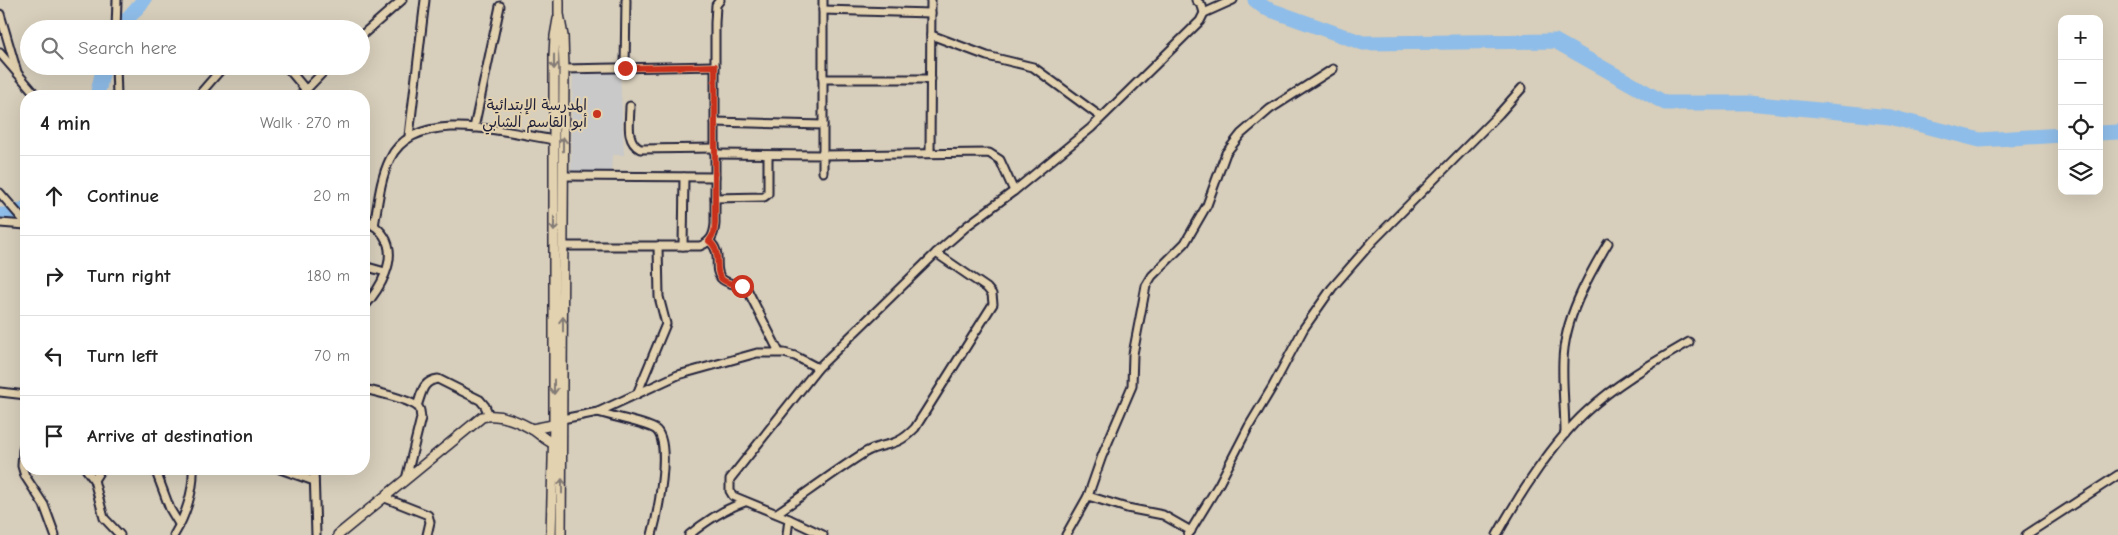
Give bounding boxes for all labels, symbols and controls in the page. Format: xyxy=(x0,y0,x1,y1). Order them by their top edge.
map controls xyxy=(2058,15,2103,195)
button: + xyxy=(2058,15,2103,60)
search box xyxy=(20,20,370,75)
icon: search xyxy=(38,34,66,62)
text: Search here xyxy=(78,37,177,59)
one-way arrow xyxy=(549,54,559,70)
route end xyxy=(614,57,637,80)
button: − xyxy=(2058,60,2103,105)
place label: المدرسة الإبتدائية أبو القاسم الشابي xyxy=(482,96,587,135)
button: locate xyxy=(2058,105,2103,150)
marker: المدرسة الإبتدائية أبو القاسم الشابي xyxy=(591,108,603,120)
text: 4 min xyxy=(40,111,91,135)
text: Walk · 270 m xyxy=(260,114,350,132)
one-way arrow xyxy=(558,136,568,152)
button: layers xyxy=(2058,150,2103,195)
icon: ahead xyxy=(40,182,68,210)
text: Continue xyxy=(87,185,159,207)
text: 20 m xyxy=(313,187,350,205)
one-way arrow xyxy=(549,216,559,232)
icon: right xyxy=(40,262,68,290)
text: Turn right xyxy=(87,265,171,287)
text: 180 m xyxy=(307,267,350,285)
route start xyxy=(731,275,754,298)
one-way arrow xyxy=(558,316,568,332)
icon: left xyxy=(40,342,68,370)
text: Turn left xyxy=(87,345,158,367)
text: 70 m xyxy=(314,347,350,365)
one-way arrow xyxy=(549,378,559,395)
icon: arrive xyxy=(40,422,68,450)
text: Arrive at destination xyxy=(87,425,253,447)
one-way arrow xyxy=(557,479,567,495)

